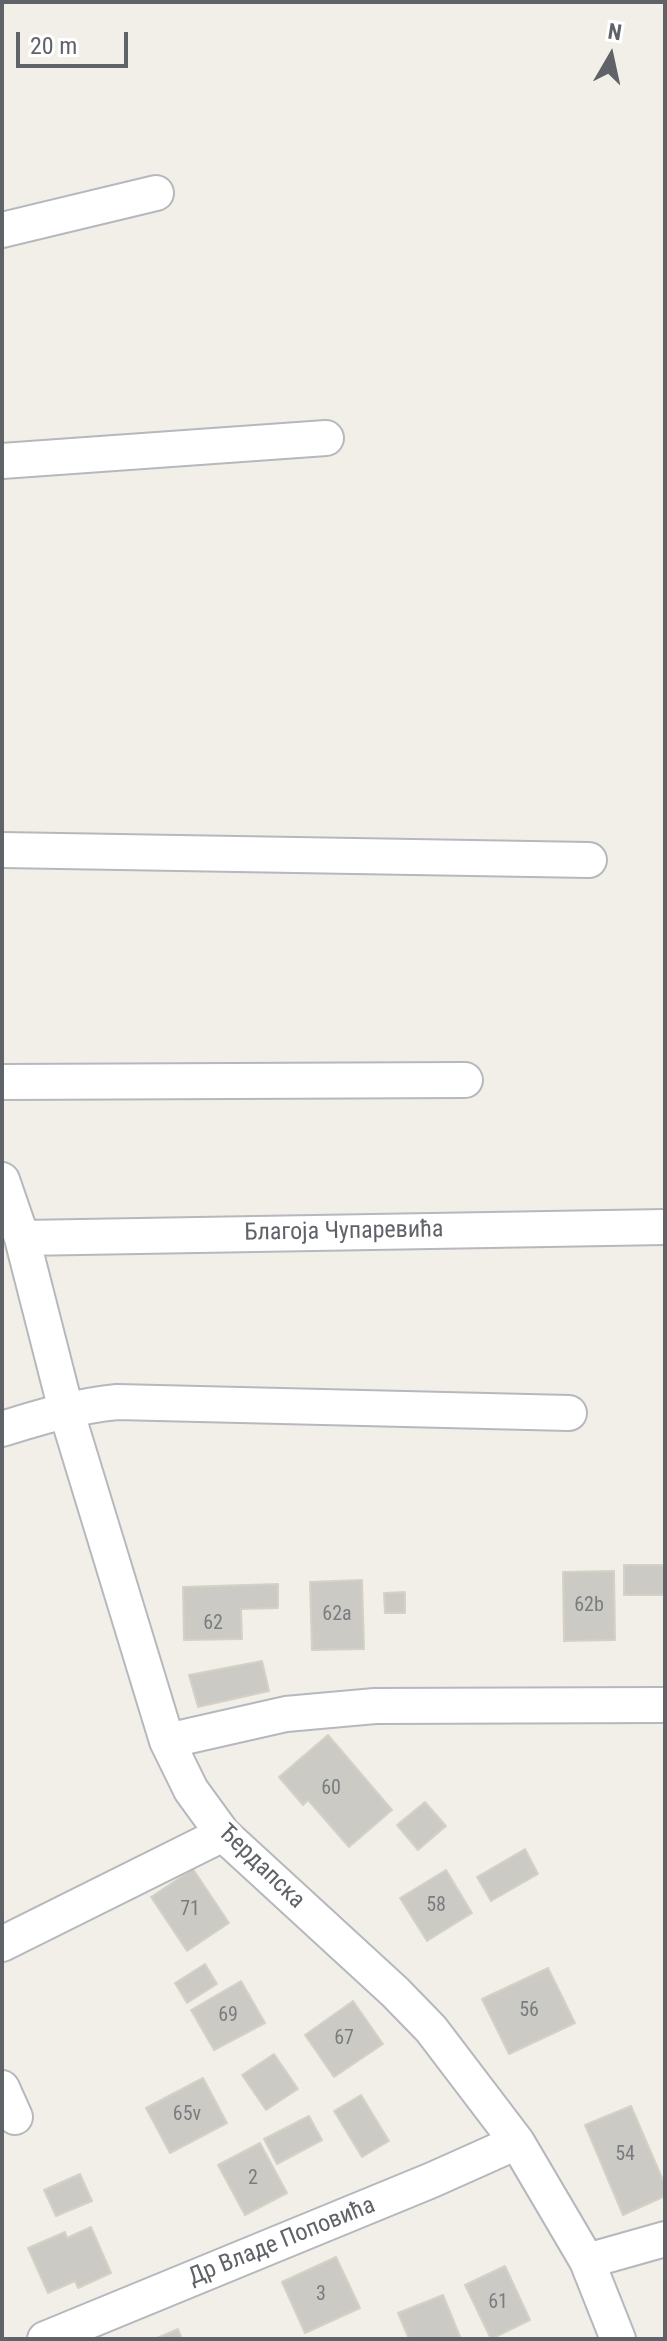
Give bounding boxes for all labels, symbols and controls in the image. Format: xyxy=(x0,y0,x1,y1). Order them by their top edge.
scale bar xyxy=(20,16,132,66)
north arrow xyxy=(571,16,651,96)
text: N xyxy=(606,18,623,45)
text: 20 m xyxy=(30,32,77,60)
street label: Благоја Чупаревића xyxy=(244,1216,444,1248)
house number: 62b xyxy=(574,1594,604,1618)
house number: 62a xyxy=(322,1603,352,1627)
house number: 62 xyxy=(203,1612,223,1636)
house number: 60 xyxy=(321,1777,341,1801)
street label: Ђердапска xyxy=(212,1819,310,1915)
house number: 58 xyxy=(426,1894,446,1918)
house number: 71 xyxy=(180,1898,200,1922)
house number: 56 xyxy=(519,1999,539,2023)
house number: 69 xyxy=(218,2004,238,2028)
house number: 67 xyxy=(334,2027,354,2051)
house number: 65v xyxy=(173,2103,201,2127)
house number: 54 xyxy=(615,2143,635,2167)
house number: 2 xyxy=(248,2167,258,2191)
street label: Др Владе Поповића xyxy=(185,2191,379,2293)
house number: 3 xyxy=(316,2283,326,2307)
house number: 61 xyxy=(488,2291,508,2315)

